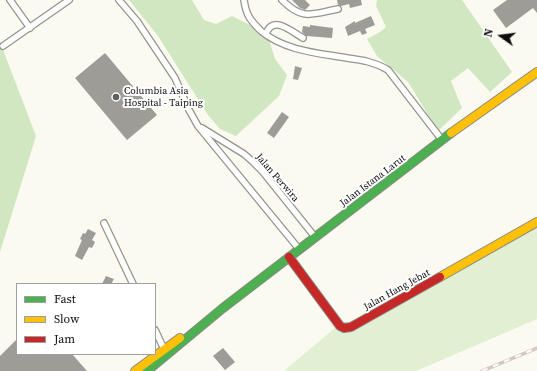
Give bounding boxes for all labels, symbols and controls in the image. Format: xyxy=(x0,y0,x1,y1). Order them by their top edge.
north arrow xyxy=(481,16,521,56)
text: N xyxy=(481,27,497,39)
place label: Columbia Asia Hospital - Taiping xyxy=(124,85,203,108)
marker: Columbia Asia Hospital - Taiping xyxy=(111,92,121,102)
street label: Jalan Perwira xyxy=(253,151,301,205)
street label: Jalan Istana Larut xyxy=(338,152,408,210)
street label: Jalan Hang Jebat xyxy=(362,267,432,313)
legend xyxy=(16,283,156,355)
text: Fast xyxy=(54,291,76,307)
text: Slow xyxy=(54,311,79,327)
text: Jam xyxy=(54,331,75,347)

